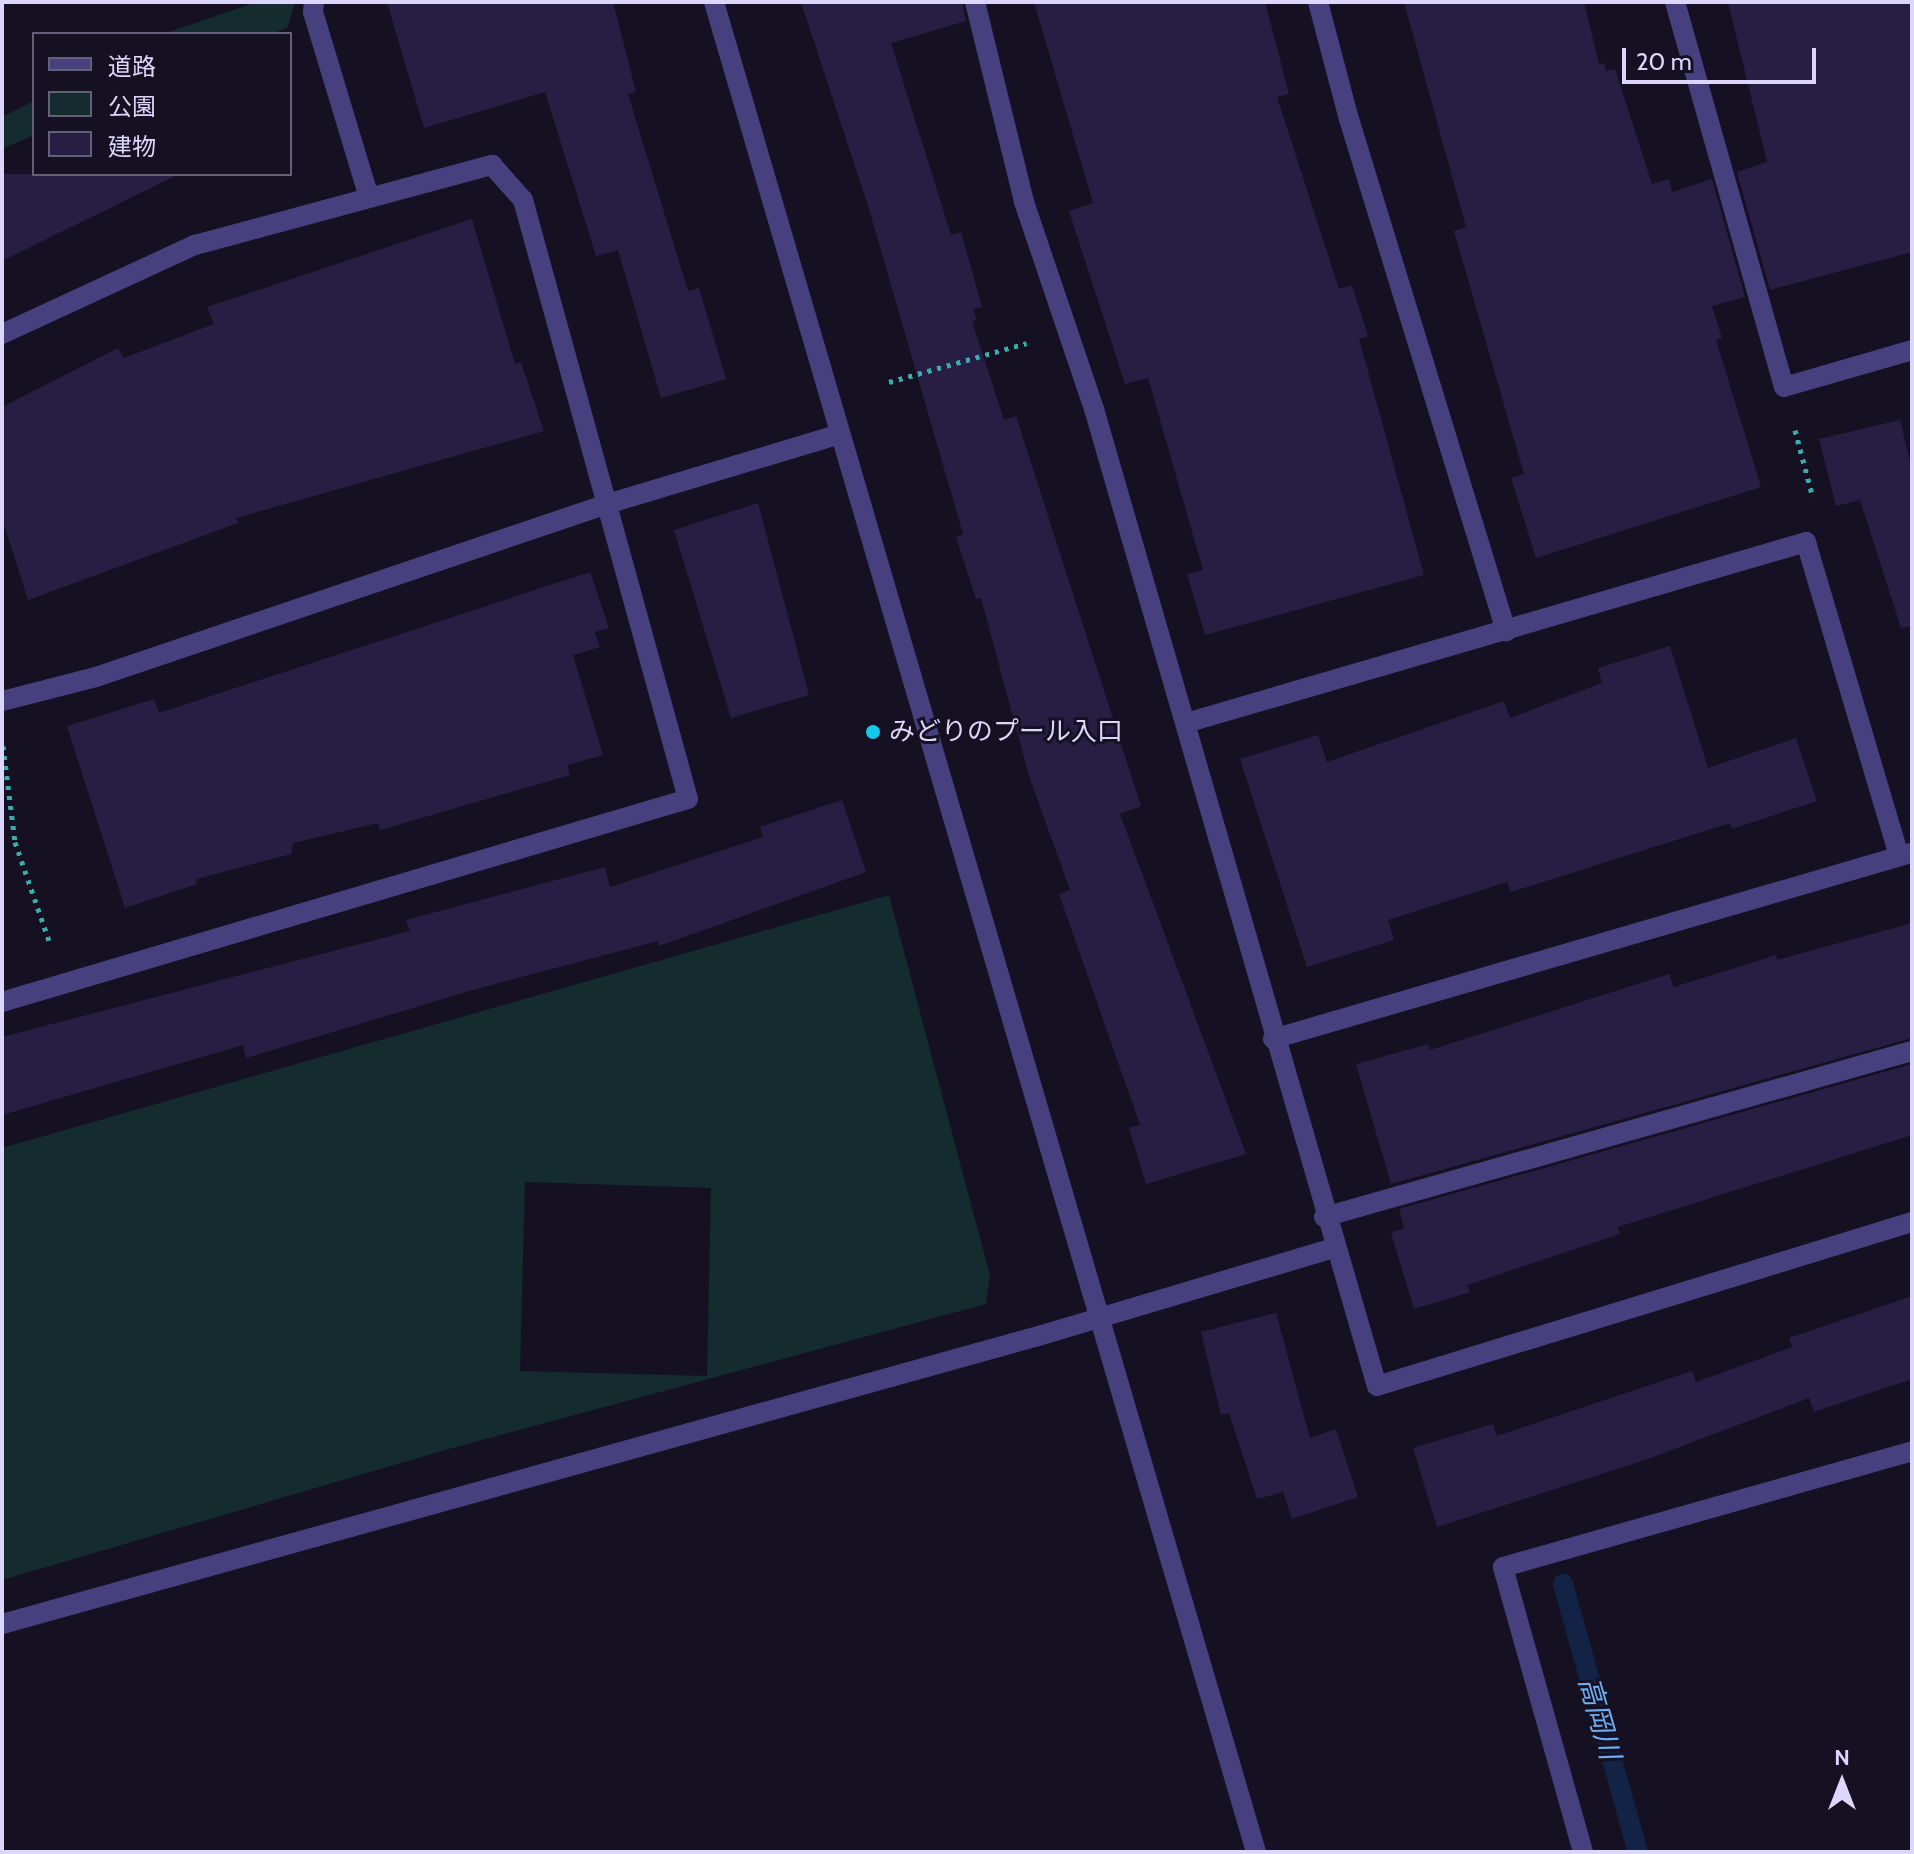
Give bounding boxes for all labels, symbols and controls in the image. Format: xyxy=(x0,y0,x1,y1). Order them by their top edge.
legend xyxy=(32,32,292,176)
scale bar xyxy=(1626,32,1820,82)
text: 20 m xyxy=(1636,47,1692,76)
text: 道路 xyxy=(108,52,156,81)
text: 公園 xyxy=(108,92,156,121)
text: 建物 xyxy=(108,132,156,161)
place label: みどりのプール入口 xyxy=(889,716,1123,748)
marker: みどりのプール入口 xyxy=(864,723,882,741)
water label: 高岡川 xyxy=(1572,1673,1628,1763)
north arrow xyxy=(1802,1742,1882,1822)
text: N xyxy=(1834,1744,1850,1771)

